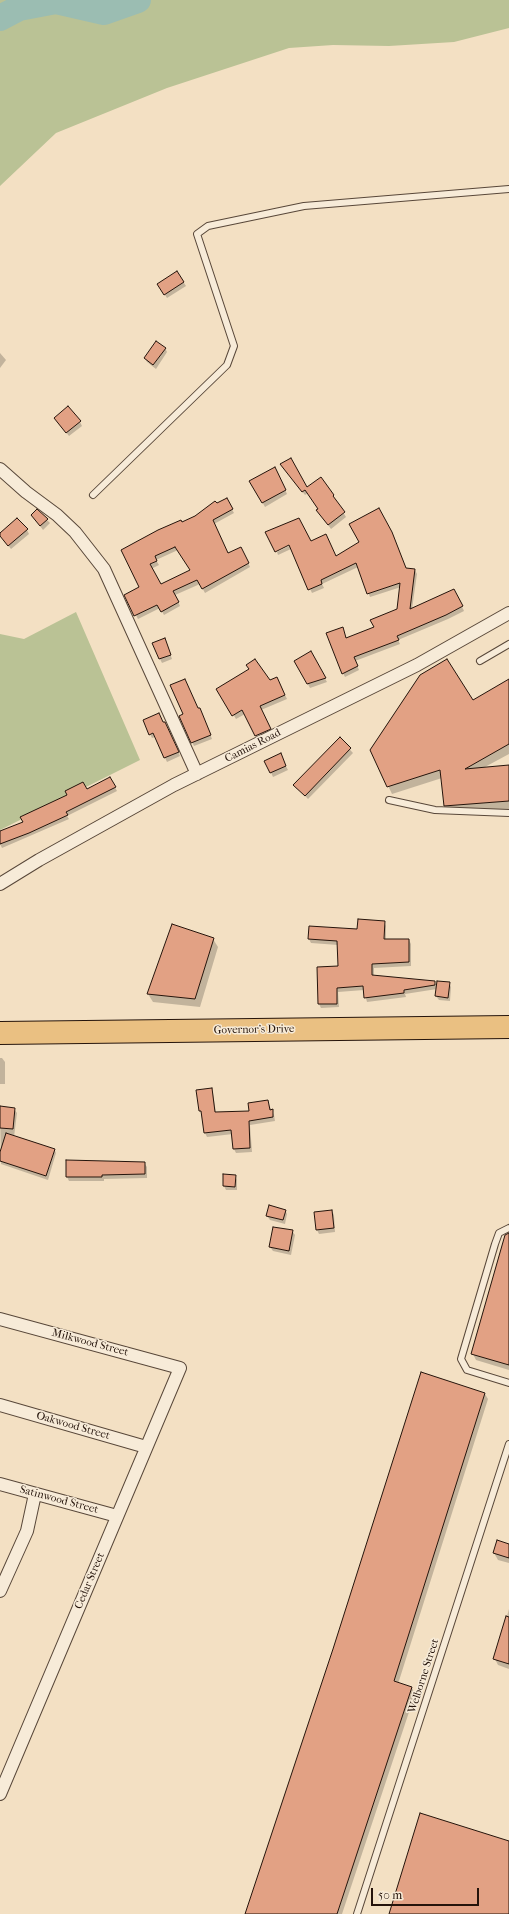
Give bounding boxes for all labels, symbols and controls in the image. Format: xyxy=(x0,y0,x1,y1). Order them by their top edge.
street label: Camias Road xyxy=(223,726,283,766)
street label: Governor's Drive xyxy=(214,1023,294,1037)
street label: Milkwood Street xyxy=(50,1326,130,1360)
street label: Oakwood Street xyxy=(35,1409,111,1443)
street label: Satinwood Street xyxy=(18,1483,100,1517)
street label: Cedar Street xyxy=(72,1551,108,1611)
street label: Welborne Street xyxy=(406,1637,442,1715)
scale bar xyxy=(373,1880,481,1906)
text: 50 m xyxy=(378,1888,402,1902)

